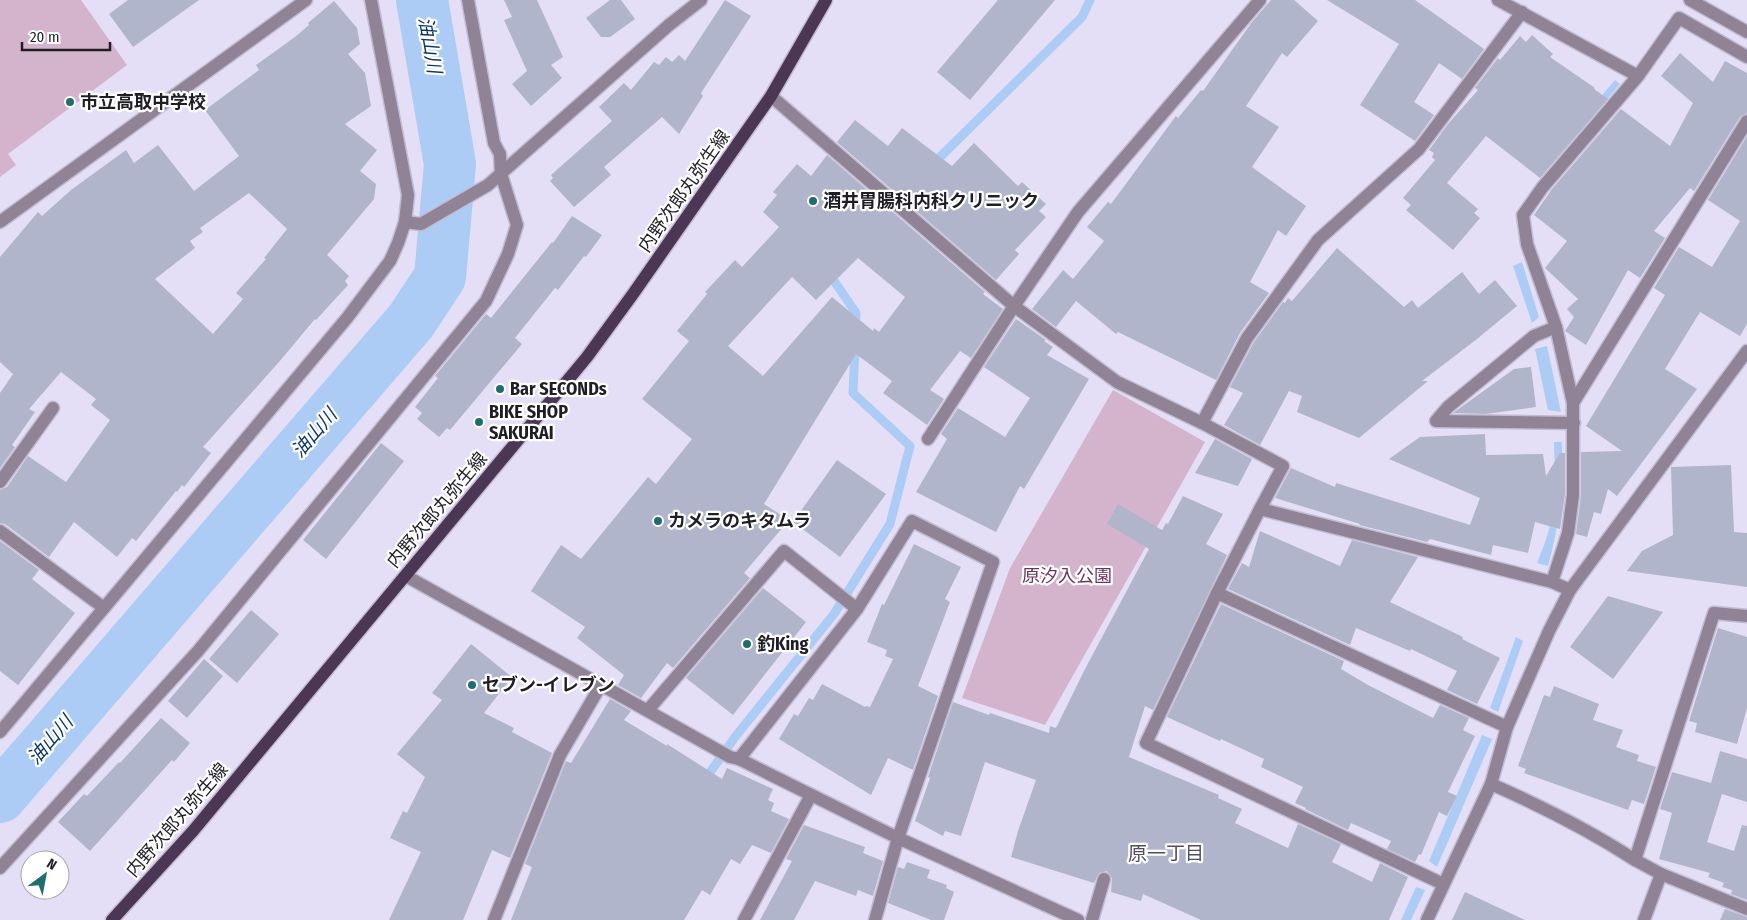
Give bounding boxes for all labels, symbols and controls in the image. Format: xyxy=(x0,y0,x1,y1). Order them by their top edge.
water label: 油山川 xyxy=(414,15,447,77)
scale bar xyxy=(22,20,110,52)
text: 20 m xyxy=(30,28,60,46)
place label: 市立高取中学校 xyxy=(80,91,206,113)
marker: 市立高取中学校 xyxy=(64,96,76,108)
street label: 内野次郎丸弥生線 xyxy=(634,126,734,256)
place label: 酒井胃腸科内科クリニック xyxy=(823,190,1039,212)
marker: 酒井胃腸科内科クリニック xyxy=(807,195,819,207)
place label: Bar SECONDs xyxy=(510,378,607,400)
marker: Bar SECONDs xyxy=(494,383,506,395)
place label: BIKE SHOP SAKURAI xyxy=(489,401,568,444)
water label: 油山川 xyxy=(287,402,343,462)
marker: BIKE SHOP SAKURAI xyxy=(473,416,485,428)
street label: 内野次郎丸弥生線 xyxy=(382,448,492,572)
place label: カメラのキタムラ xyxy=(668,510,811,532)
marker: カメラのキタムラ xyxy=(652,515,664,527)
park label: 原汐入公園 xyxy=(1022,565,1112,587)
place label: 釣King xyxy=(757,633,809,655)
marker: 釣King xyxy=(741,638,753,650)
place label: セブン-イレブン xyxy=(482,674,615,696)
marker: セブン-イレブン xyxy=(466,679,478,691)
water label: 油山川 xyxy=(23,709,79,769)
street label: 内野次郎丸弥生線 xyxy=(121,758,233,882)
district label: 原一丁目 xyxy=(1128,842,1204,865)
north arrow xyxy=(20,850,70,900)
text: N xyxy=(44,855,60,874)

